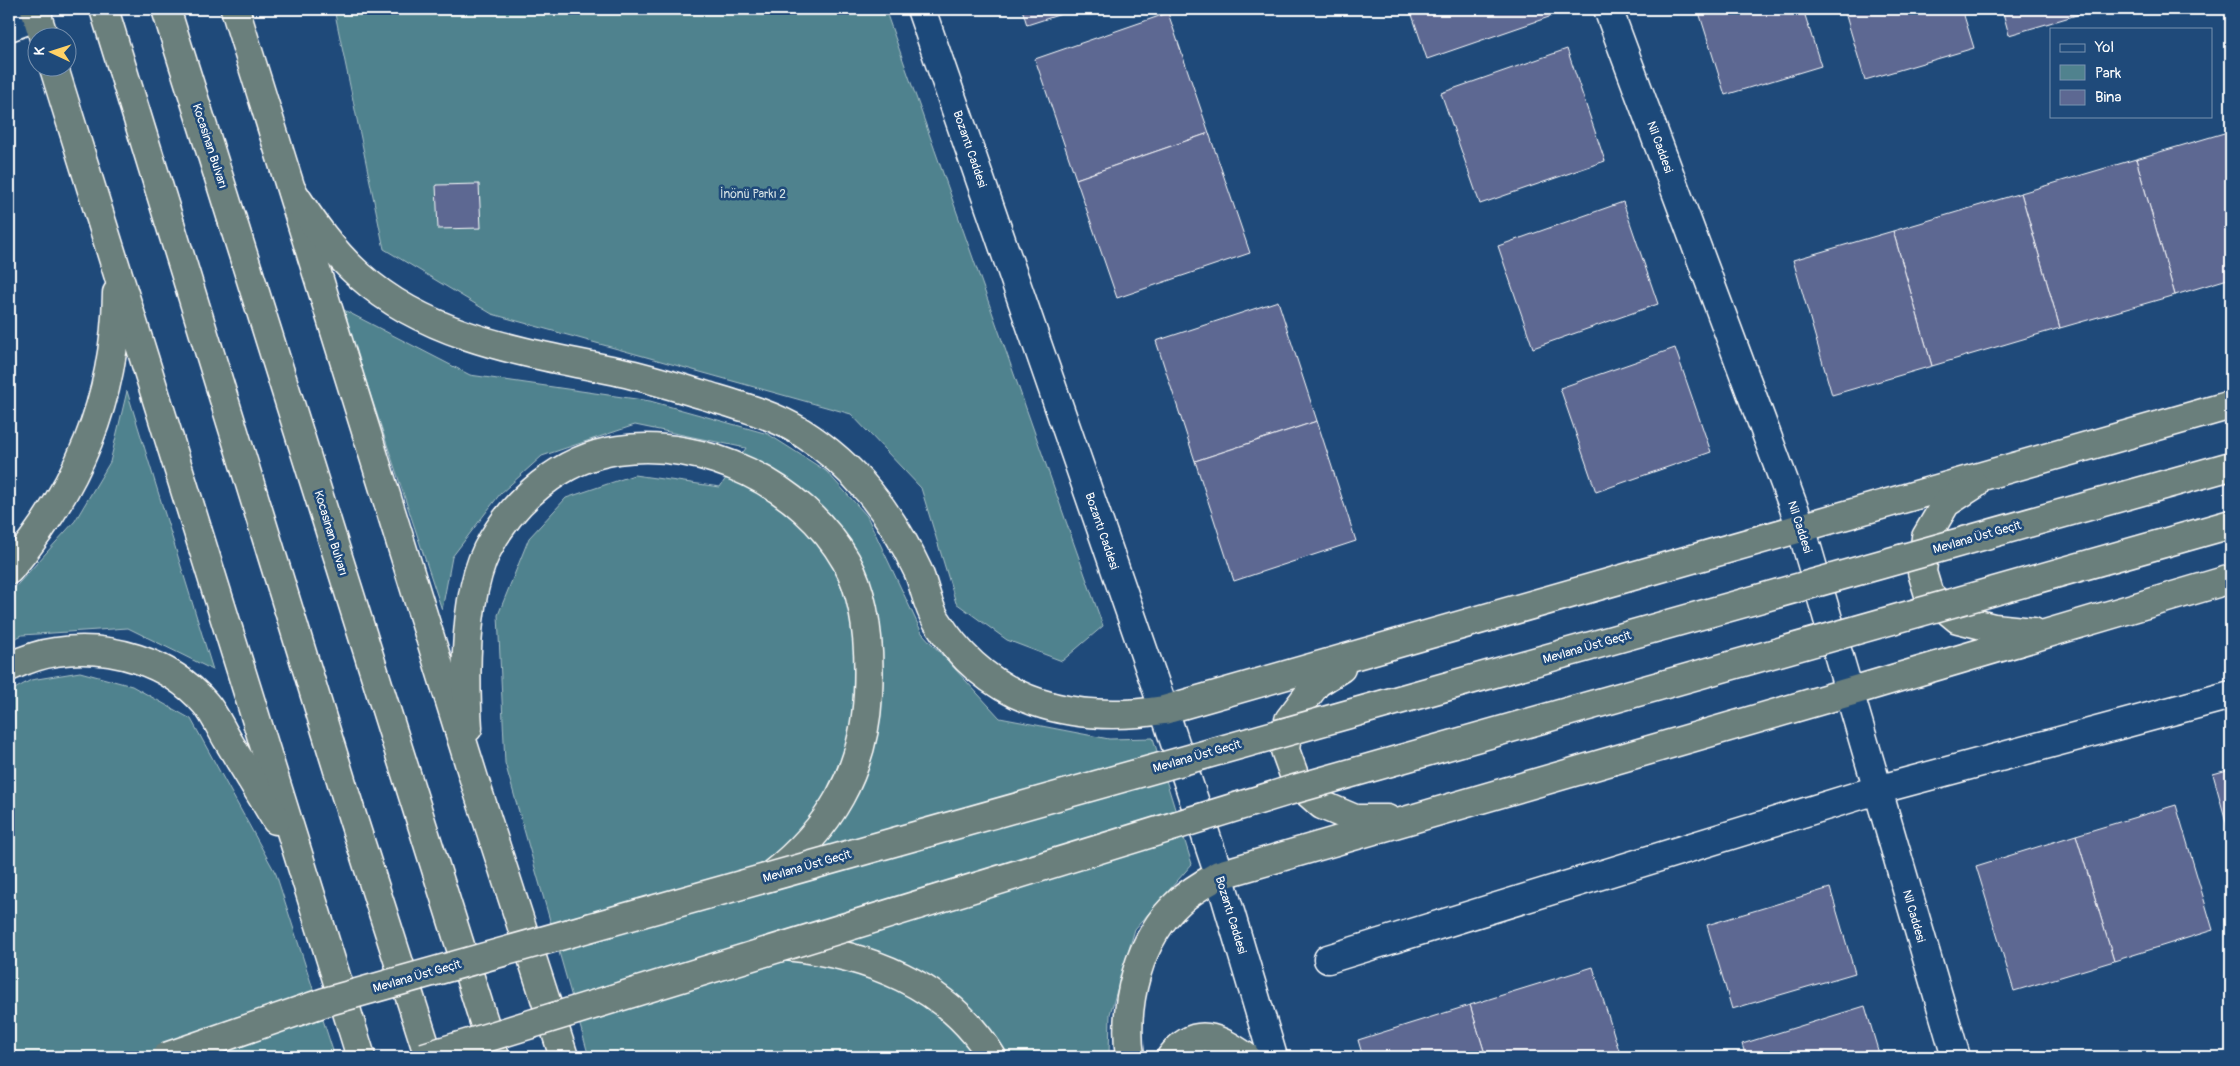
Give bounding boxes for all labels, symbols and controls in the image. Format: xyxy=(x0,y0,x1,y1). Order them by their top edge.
north arrow xyxy=(28,28,78,78)
legend xyxy=(2050,28,2212,118)
text: Yol xyxy=(2094,38,2114,57)
text: K xyxy=(31,46,48,56)
text: Park xyxy=(2095,64,2122,83)
text: Bina xyxy=(2095,88,2122,107)
street label: Kocasinan Bulvarı xyxy=(189,102,230,190)
street label: Bozantı Caddesi xyxy=(949,109,990,190)
street label: Nil Caddesi xyxy=(1643,119,1676,175)
park label: İnönü Parkı 2 xyxy=(720,186,786,202)
street label: Kocasinan Bulvarı xyxy=(310,489,351,578)
street label: Bozantı Caddesi xyxy=(1081,491,1122,572)
street label: Nil Caddesi xyxy=(1784,499,1815,555)
street label: Mevlana Üst Geçit xyxy=(1931,517,2023,557)
street label: Mevlana Üst Geçit xyxy=(1541,627,1633,667)
street label: Mevlana Üst Geçit xyxy=(1151,736,1243,776)
street label: Mevlana Üst Geçit xyxy=(761,846,853,886)
street label: Bozantı Caddesi xyxy=(1212,875,1249,956)
street label: Nil Caddesi xyxy=(1899,888,1928,944)
street label: Mevlana Üst Geçit xyxy=(371,956,463,996)

